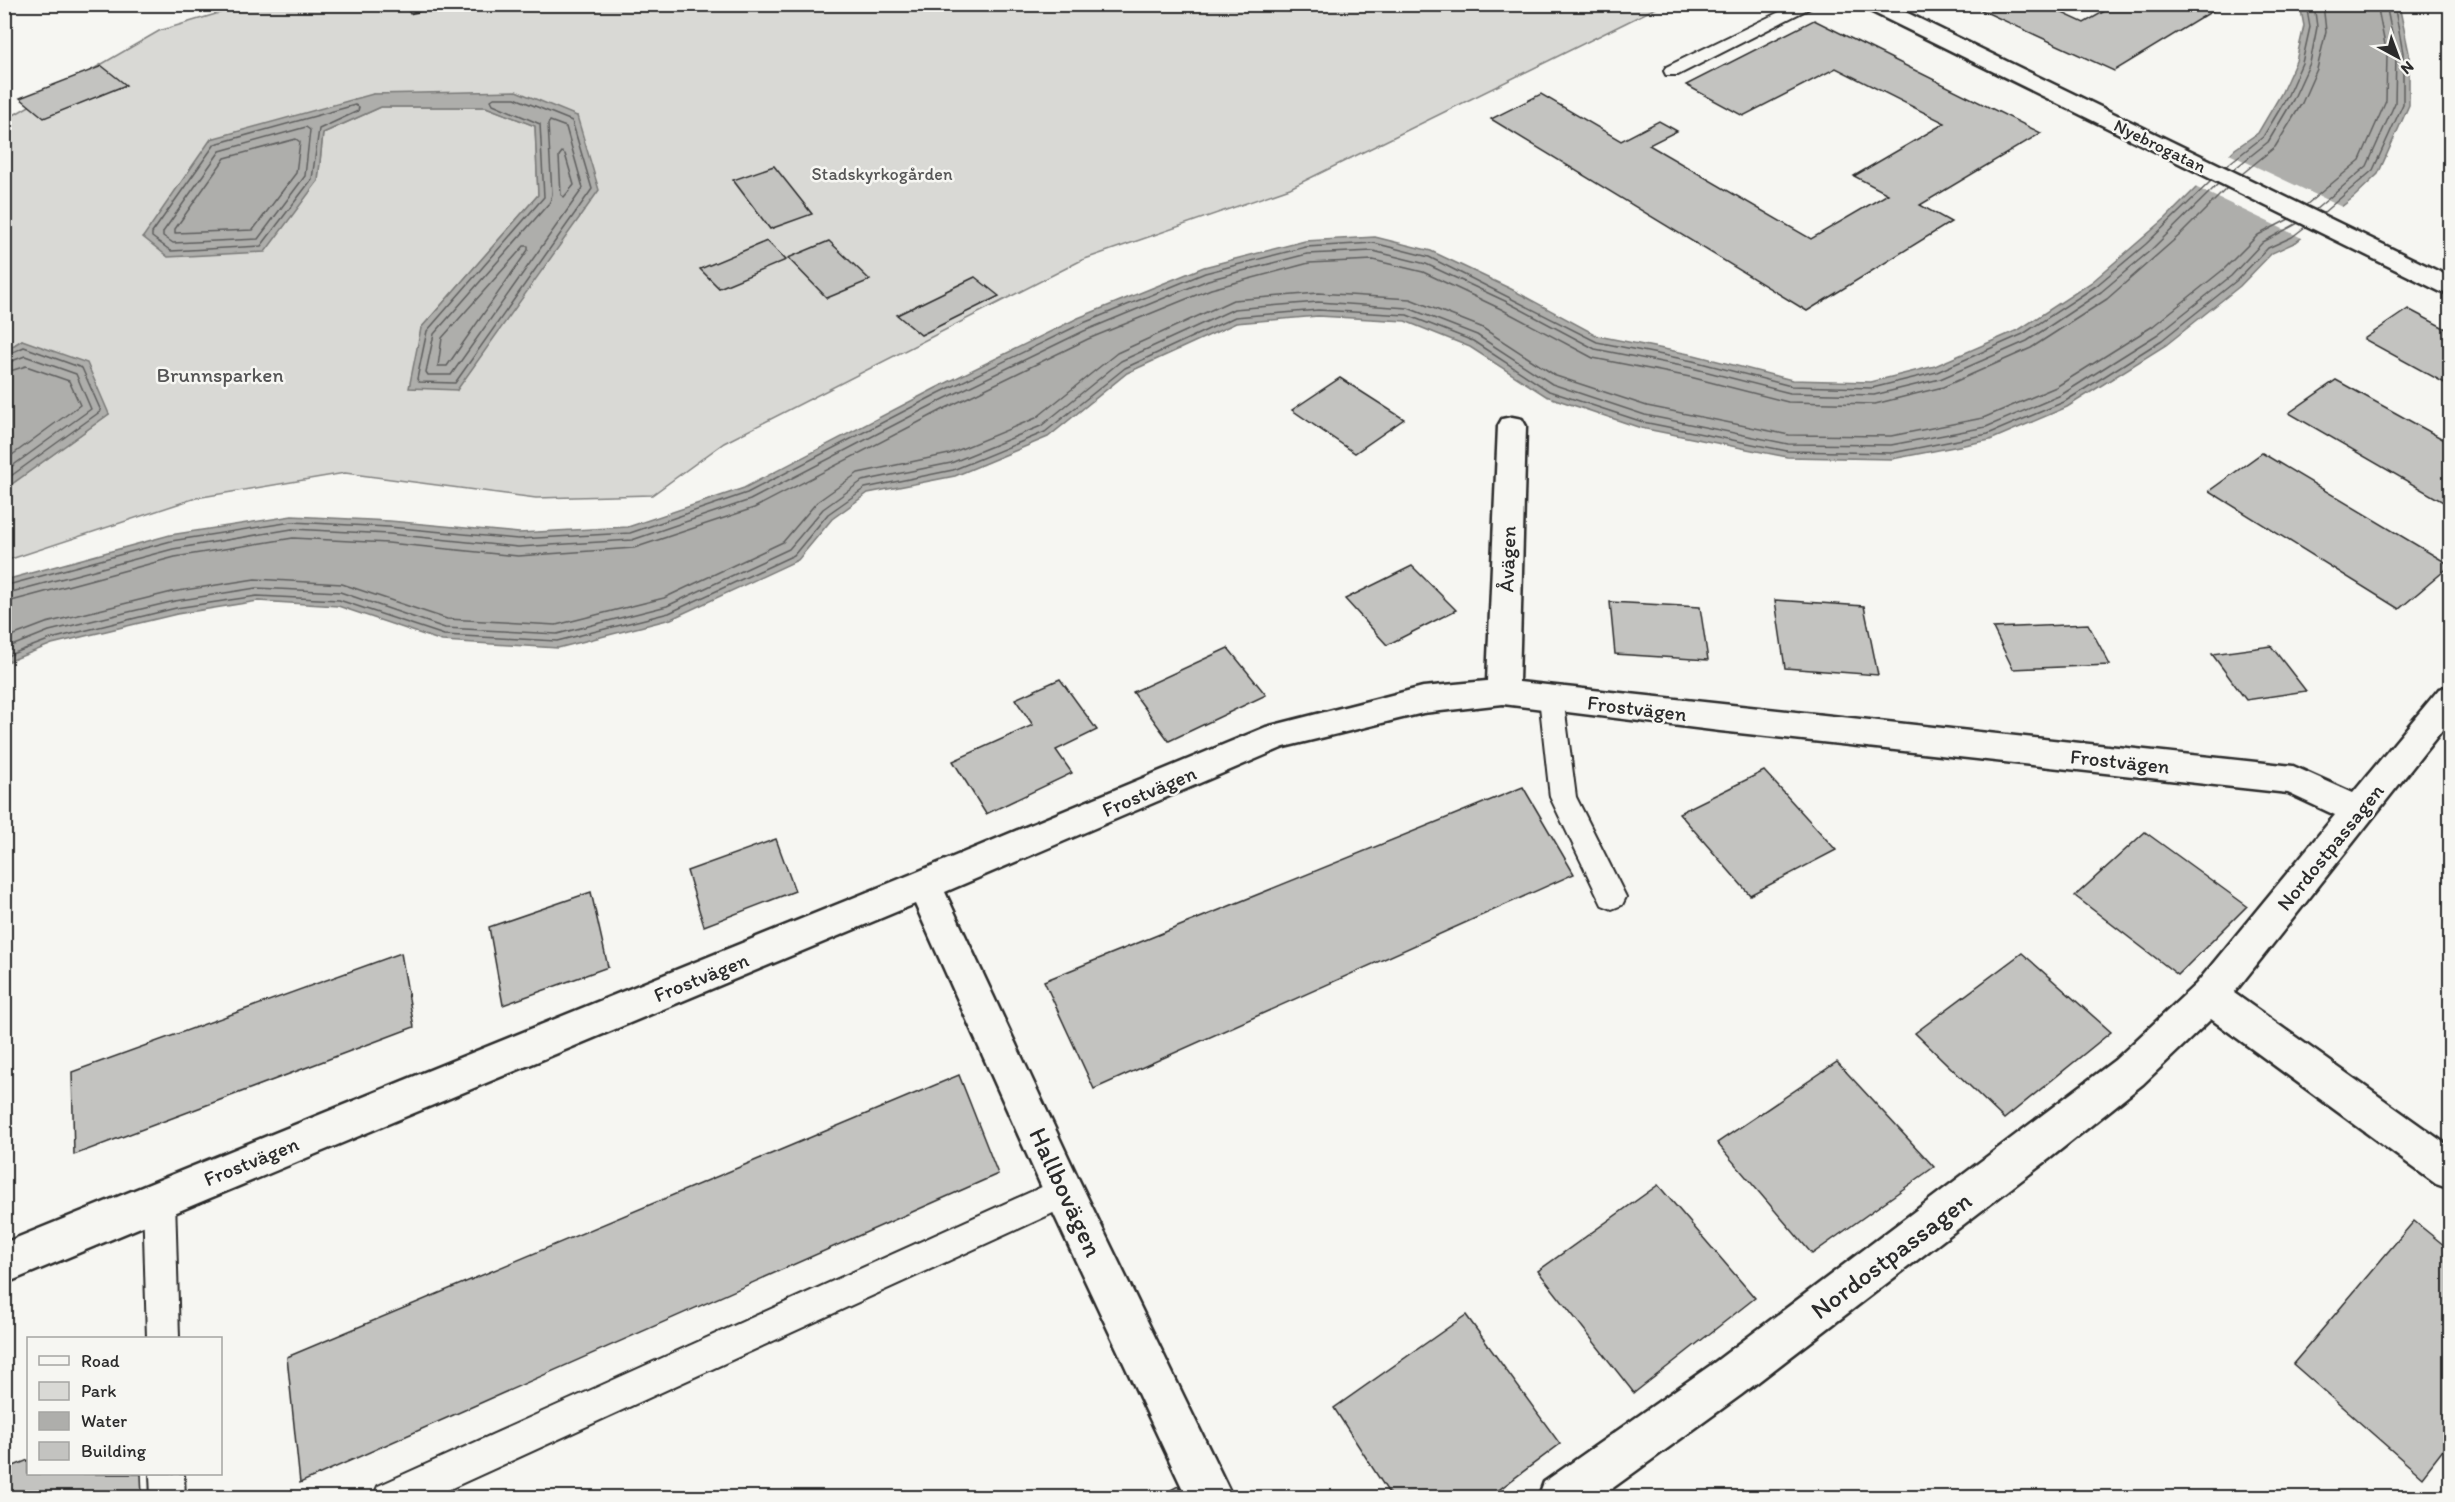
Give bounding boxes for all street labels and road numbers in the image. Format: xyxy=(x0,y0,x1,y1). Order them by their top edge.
street label: Nyebrogatan xyxy=(2110,114,2210,178)
street label: Åvägen xyxy=(1493,525,1521,593)
street label: Frostvägen xyxy=(1586,689,1688,727)
street label: Frostvägen xyxy=(2069,743,2171,779)
street label: Frostvägen xyxy=(1098,760,1200,822)
street label: Nordostpassagen xyxy=(2271,778,2389,916)
street label: Frostvägen xyxy=(650,947,752,1007)
street label: Hallbovägen xyxy=(1022,1122,1110,1262)
street label: Frostvägen xyxy=(200,1131,302,1191)
street label: Nordostpassagen xyxy=(1804,1184,1978,1326)

